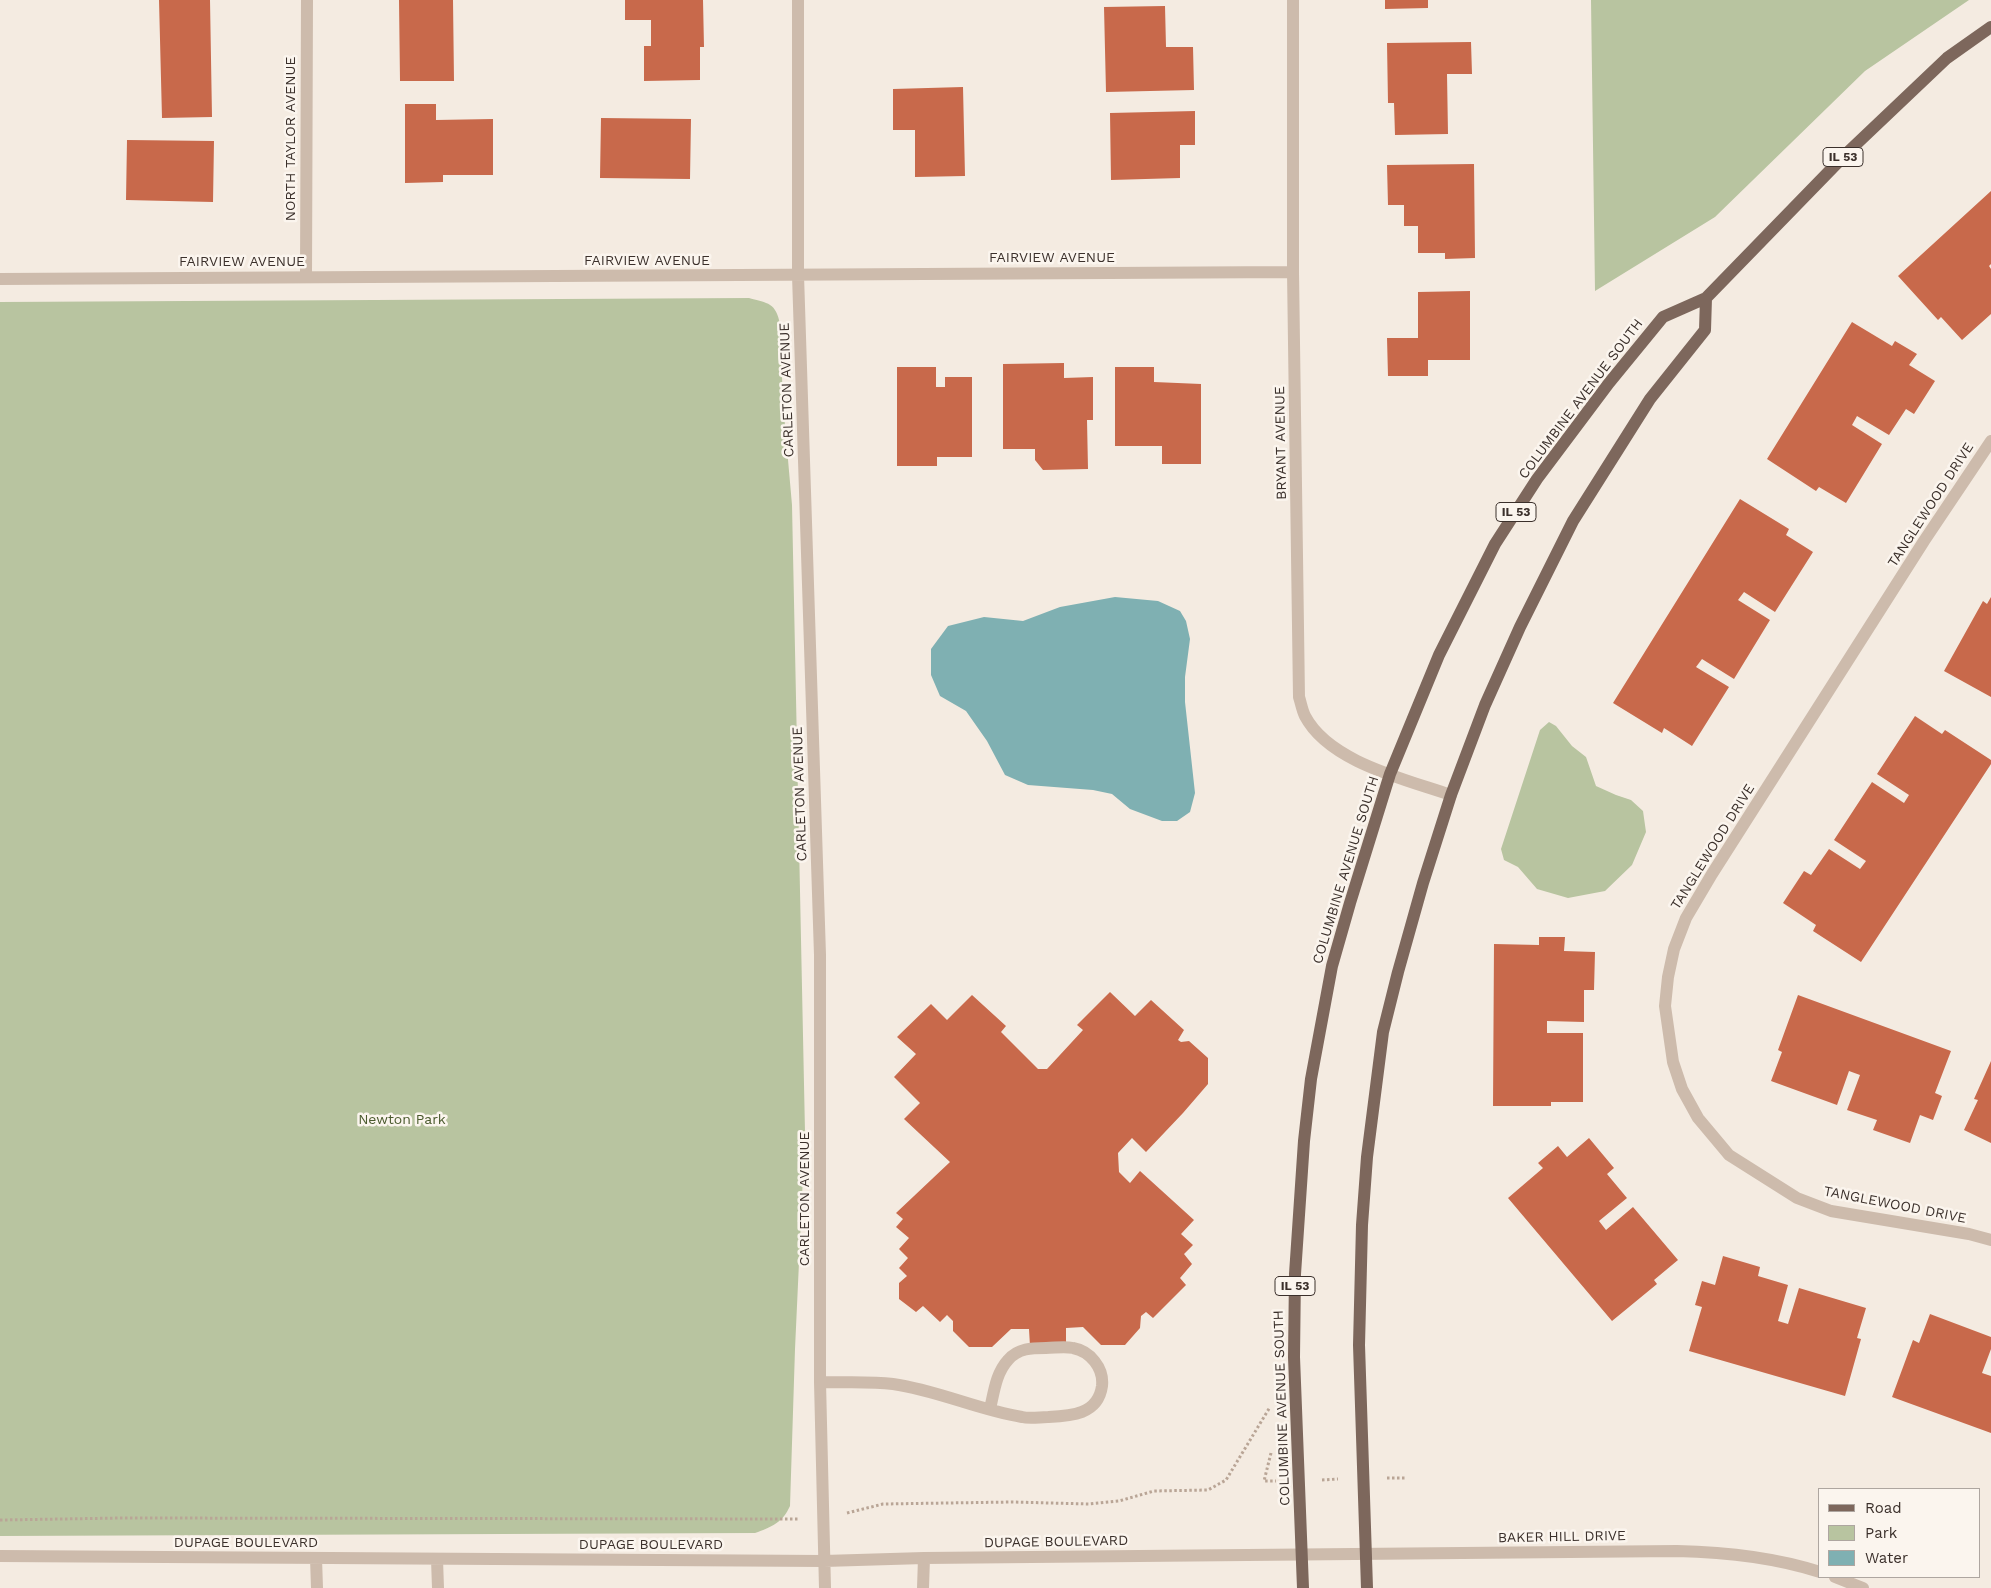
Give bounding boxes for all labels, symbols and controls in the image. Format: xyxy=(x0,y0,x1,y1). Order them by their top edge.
street label: NORTH TAYLOR AVENUE xyxy=(283,57,299,221)
road number: IL 53 xyxy=(1823,148,1863,166)
street label: FAIRVIEW AVENUE xyxy=(989,250,1115,266)
street label: FAIRVIEW AVENUE xyxy=(584,253,710,269)
street label: FAIRVIEW AVENUE xyxy=(179,254,305,270)
street label: COLUMBINE AVENUE SOUTH xyxy=(1515,316,1647,482)
street label: CARLETON AVENUE xyxy=(776,322,798,458)
street label: BRYANT AVENUE xyxy=(1272,386,1290,500)
street label: TANGLEWOOD DRIVE xyxy=(1885,440,1977,570)
road number: IL 53 xyxy=(1496,502,1536,522)
street label: CARLETON AVENUE xyxy=(789,726,811,862)
street label: COLUMBINE AVENUE SOUTH xyxy=(1309,774,1383,966)
street label: TANGLEWOOD DRIVE xyxy=(1667,781,1759,913)
park label: Newton Park xyxy=(358,1112,446,1128)
street label: CARLETON AVENUE xyxy=(797,1132,813,1266)
street label: TANGLEWOOD DRIVE xyxy=(1822,1183,1968,1227)
road number: IL 53 xyxy=(1275,1276,1315,1295)
street label: COLUMBINE AVENUE SOUTH xyxy=(1270,1310,1294,1506)
legend xyxy=(1818,1488,1981,1578)
text: Road xyxy=(1865,1499,1902,1517)
text: Park xyxy=(1865,1524,1897,1542)
street label: BAKER HILL DRIVE xyxy=(1498,1527,1626,1547)
street label: DUPAGE BOULEVARD xyxy=(984,1532,1128,1552)
street label: DUPAGE BOULEVARD xyxy=(174,1535,318,1551)
street label: DUPAGE BOULEVARD xyxy=(579,1537,723,1553)
text: Water xyxy=(1865,1549,1908,1567)

